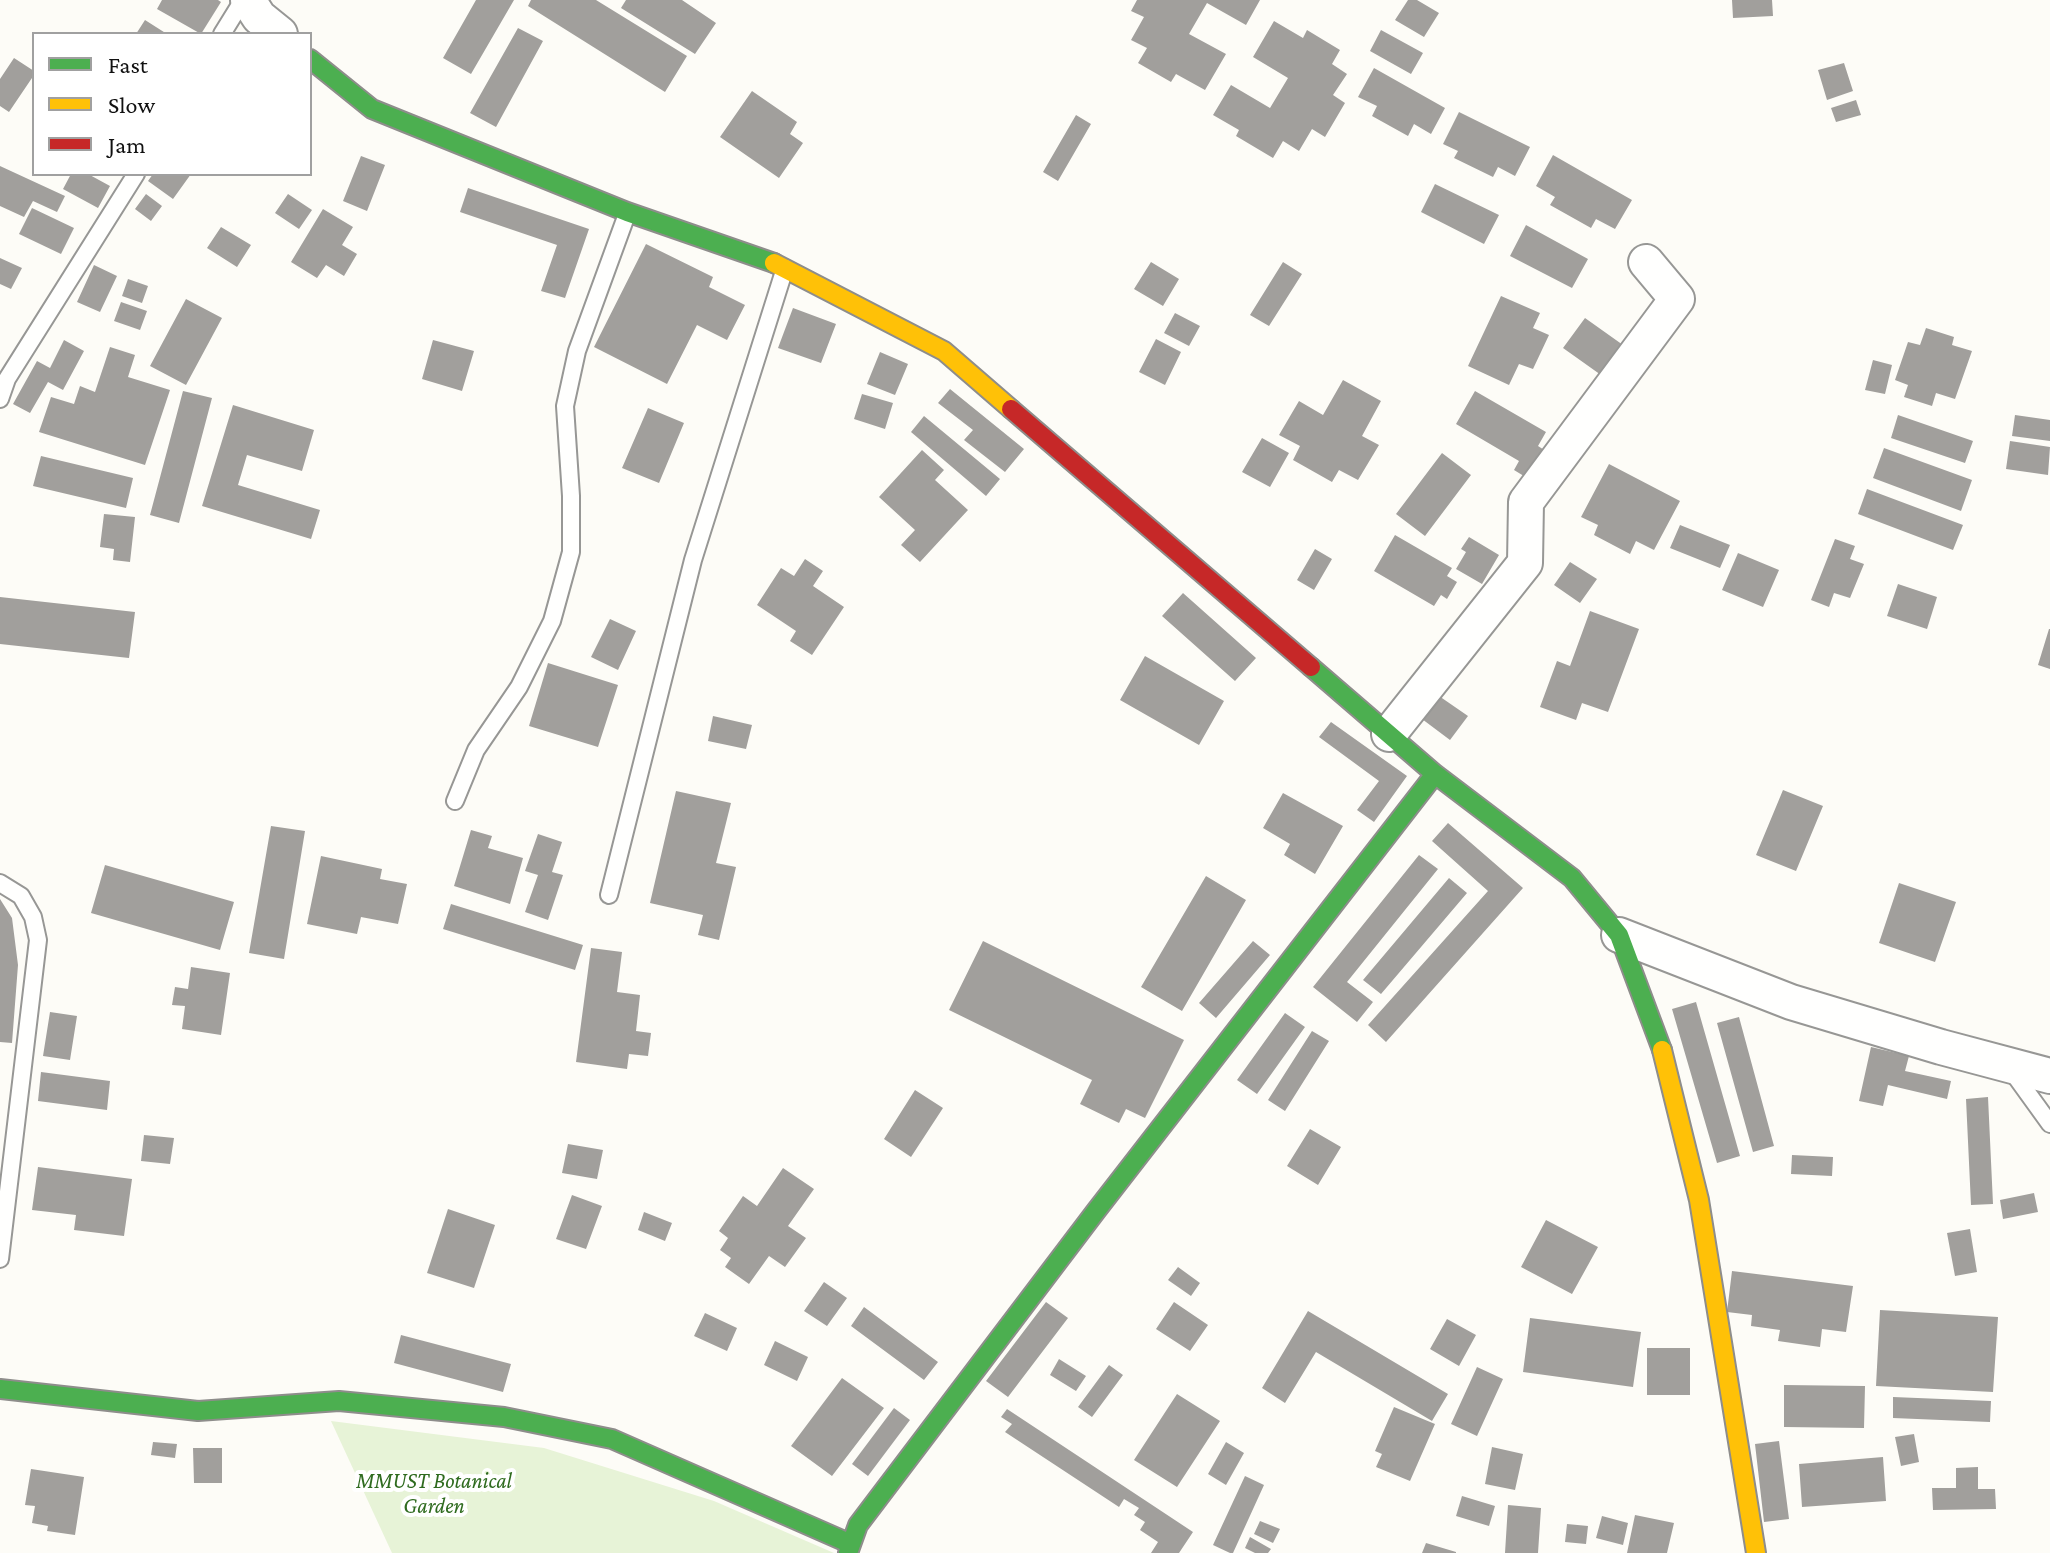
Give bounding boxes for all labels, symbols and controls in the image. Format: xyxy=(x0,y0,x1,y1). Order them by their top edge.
legend xyxy=(32,32,312,176)
text: Fast xyxy=(108,51,148,78)
text: Slow xyxy=(108,91,155,118)
text: Jam xyxy=(108,131,146,158)
park label: MMUST Botanical Garden xyxy=(356,1468,512,1520)

